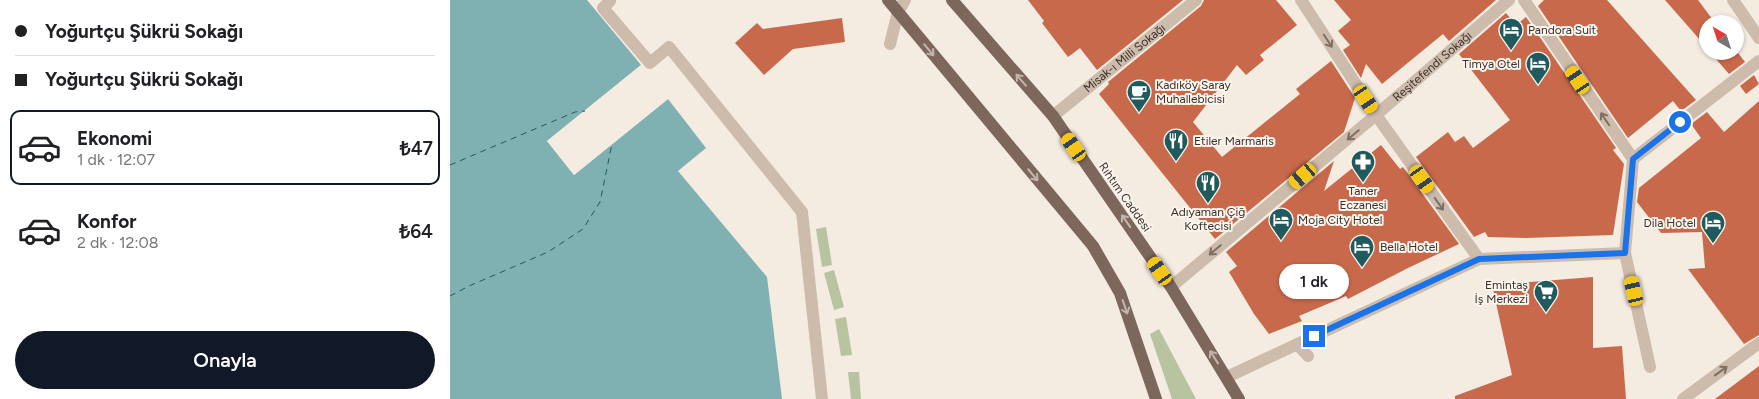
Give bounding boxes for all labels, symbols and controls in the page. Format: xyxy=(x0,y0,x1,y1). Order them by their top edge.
north arrow xyxy=(1699,15,1744,60)
map controls xyxy=(1699,15,1744,60)
hotel icon: Pandora Suit xyxy=(1498,17,1524,51)
text: Yoğurtçu Şükrü Sokağı xyxy=(45,20,243,43)
street label: Misak-ı Milli Sokağı xyxy=(1081,21,1168,95)
place label: Pandora Suit xyxy=(1528,23,1597,37)
street label: Reşitefendi Sokağı xyxy=(1390,28,1475,104)
one-way arrow xyxy=(1323,33,1333,47)
one-way arrow xyxy=(924,43,935,56)
hotel icon: Timya Otel xyxy=(1525,51,1551,85)
place label: Timya Otel xyxy=(1462,57,1520,71)
car xyxy=(1563,63,1592,97)
text: Yoğurtçu Şükrü Sokağı xyxy=(45,68,243,91)
one-way arrow xyxy=(1015,73,1027,86)
place label: Kadıköy Saray Muhallebicisi xyxy=(1156,78,1231,106)
cafe icon: Kadıköy Saray Muhallebicisi xyxy=(1126,79,1152,113)
car xyxy=(1351,82,1380,116)
route start xyxy=(1669,111,1691,133)
one-way arrow xyxy=(1600,112,1611,126)
icon: car xyxy=(17,125,62,170)
text: Ekonomi xyxy=(77,127,152,150)
restaurant icon: Etiler Marmaris xyxy=(1163,128,1189,162)
one-way arrow xyxy=(1347,129,1360,140)
car xyxy=(1059,130,1088,164)
place label: Etiler Marmaris xyxy=(1194,134,1274,148)
text: ₺47 xyxy=(400,137,433,160)
pharmacy icon: Taner Eczanesi xyxy=(1350,149,1376,183)
text: 1 dk · 12:07 xyxy=(77,150,155,169)
street label: Rıhtım Caddesi xyxy=(1096,160,1154,234)
car xyxy=(1286,161,1319,191)
car xyxy=(1407,162,1436,196)
one-way arrow xyxy=(1028,168,1039,181)
restaurant icon: Adıyaman Çiğ Koftecisi xyxy=(1195,170,1221,204)
place label: Taner Eczanesi xyxy=(1339,184,1387,212)
one-way arrow xyxy=(1434,196,1444,210)
place label: Adıyaman Çiğ Koftecisi xyxy=(1171,205,1245,233)
hotel icon: Moja City Hotel xyxy=(1268,207,1294,241)
icon: car xyxy=(17,208,62,253)
text: Konfor xyxy=(77,210,136,233)
hotel icon: Dila Hotel xyxy=(1700,210,1726,244)
place label: Moja City Hotel xyxy=(1298,213,1382,227)
one-way arrow xyxy=(1121,214,1131,228)
place label: Dila Hotel xyxy=(1644,216,1696,230)
text: ₺64 xyxy=(399,220,433,243)
text: 2 dk · 12:08 xyxy=(77,233,159,252)
hotel icon: Bella Hotel xyxy=(1349,234,1375,268)
place label: Bella Hotel xyxy=(1380,240,1438,254)
one-way arrow xyxy=(1209,245,1222,256)
car xyxy=(1145,254,1174,288)
callout: 1 dk xyxy=(1279,264,1349,298)
text: 1 dk xyxy=(1300,272,1328,291)
car xyxy=(1623,275,1644,307)
place label: Emintaş İş Merkezi xyxy=(1474,278,1528,306)
supermarket icon: Emintaş İş Merkezi xyxy=(1533,279,1559,313)
one-way arrow xyxy=(1121,299,1130,315)
route end xyxy=(1303,325,1325,347)
button: Onayla xyxy=(15,331,435,389)
one-way arrow xyxy=(1209,351,1219,365)
one-way arrow xyxy=(1714,366,1728,376)

